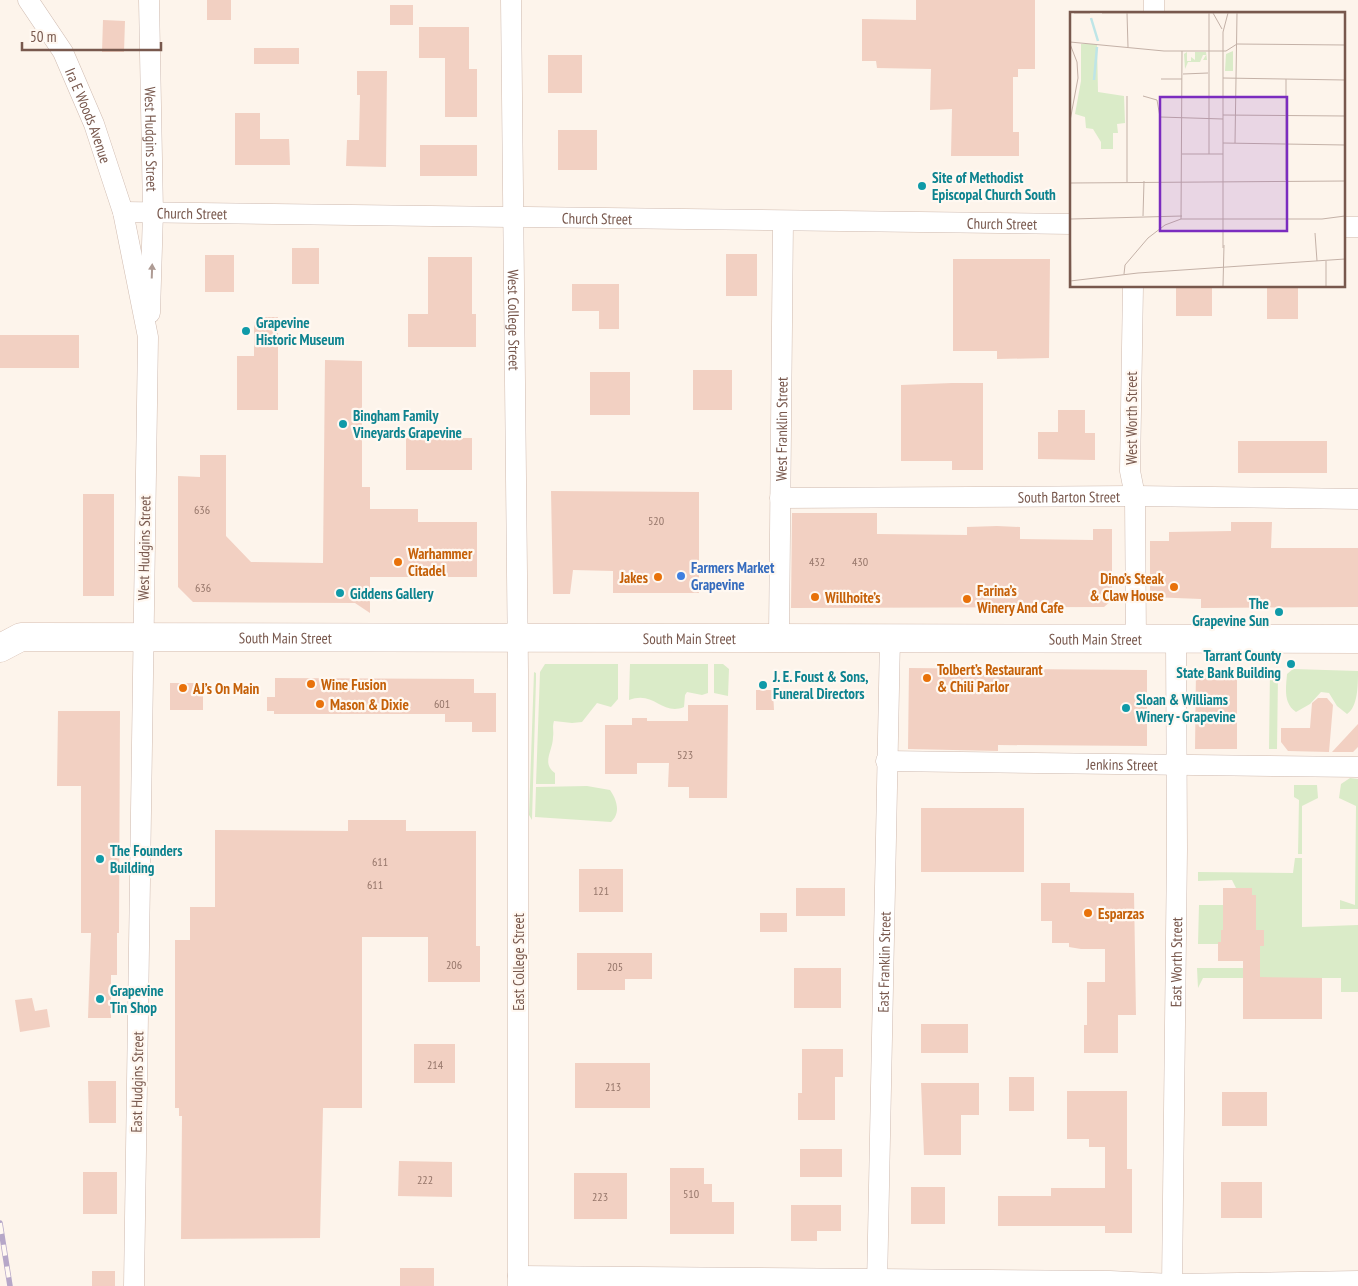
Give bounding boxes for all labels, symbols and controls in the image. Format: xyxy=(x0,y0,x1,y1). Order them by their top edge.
inset map xyxy=(1070,12,1346,288)
scale bar xyxy=(22,20,161,52)
text: 50 m xyxy=(30,27,56,46)
street label: Ira E Woods Avenue xyxy=(61,65,116,165)
street label: West Hudgins Street xyxy=(141,86,162,192)
place label: Site of Methodist Episcopal Church South xyxy=(932,168,1056,204)
marker: Site of Methodist Episcopal Church South xyxy=(916,180,928,192)
street label: Church Street xyxy=(157,203,227,223)
street label: Church Street xyxy=(562,208,632,228)
street label: Church Street xyxy=(967,213,1037,233)
one-way arrow xyxy=(149,263,157,279)
street label: West College Street xyxy=(504,269,524,371)
place label: Grapevine Historic Museum xyxy=(256,313,344,349)
marker: Grapevine Historic Museum xyxy=(240,325,252,337)
street label: West Worth Street xyxy=(1122,371,1141,465)
street label: West Franklin Street xyxy=(771,377,791,481)
place label: Bingham Family Vineyards Grapevine xyxy=(352,406,462,442)
marker: Bingham Family Vineyards Grapevine xyxy=(337,418,349,430)
street label: South Barton Street xyxy=(1018,487,1120,506)
street label: West Hudgins Street xyxy=(134,495,154,601)
house number: 636 xyxy=(194,502,210,517)
house number: 520 xyxy=(648,513,664,528)
place label: Warhammer Citadel xyxy=(407,544,473,580)
house number: 432 xyxy=(809,554,825,569)
house number: 430 xyxy=(852,554,868,569)
marker: Warhammer Citadel xyxy=(392,556,404,568)
place label: Farmers Market Grapevine xyxy=(691,558,775,594)
place label: Jakes xyxy=(619,568,648,587)
place label: Dino’s Steak & Claw House xyxy=(1090,569,1165,605)
marker: Farmers Market Grapevine xyxy=(675,570,687,582)
marker: Jakes xyxy=(652,571,664,583)
house number: 636 xyxy=(195,580,211,595)
place label: Farina’s Winery And Cafe xyxy=(976,581,1064,617)
marker: Dino’s Steak & Claw House xyxy=(1168,581,1180,593)
place label: Giddens Gallery xyxy=(350,584,434,603)
marker: Giddens Gallery xyxy=(334,587,346,599)
place label: Willhoite’s xyxy=(824,588,880,607)
marker: Willhoite’s xyxy=(809,591,821,603)
marker: Farina’s Winery And Cafe xyxy=(961,593,973,605)
place label: The Grapevine Sun xyxy=(1192,594,1269,630)
marker: The Grapevine Sun xyxy=(1273,606,1285,618)
street label: South Main Street xyxy=(239,628,332,647)
street label: South Main Street xyxy=(643,628,736,648)
street label: South Main Street xyxy=(1049,629,1142,648)
place label: Tarrant County State Bank Building xyxy=(1176,646,1282,682)
marker: Tarrant County State Bank Building xyxy=(1285,658,1297,670)
place label: Tolbert’s Restaurant & Chili Parlor xyxy=(937,660,1043,696)
place label: J. E. Foust & Sons, Funeral Directors xyxy=(772,667,868,703)
marker: Tolbert’s Restaurant & Chili Parlor xyxy=(921,672,933,684)
place label: Wine Fusion xyxy=(320,675,387,694)
marker: Wine Fusion xyxy=(305,678,317,690)
place label: AJ’s On Main xyxy=(192,679,260,698)
marker: J. E. Foust & Sons, Funeral Directors xyxy=(757,679,769,691)
marker: AJ’s On Main xyxy=(177,682,189,694)
place label: Sloan & Williams Winery - Grapevine xyxy=(1135,690,1236,726)
place label: Mason & Dixie xyxy=(330,695,409,714)
house number: 601 xyxy=(434,696,450,711)
marker: Mason & Dixie xyxy=(314,698,326,710)
marker: Sloan & Williams Winery - Grapevine xyxy=(1120,702,1132,714)
house number: 523 xyxy=(677,747,693,762)
street label: Jenkins Street xyxy=(1085,754,1158,774)
place label: The Founders Building xyxy=(110,841,182,877)
marker: The Founders Building xyxy=(94,853,106,865)
house number: 611 xyxy=(372,854,388,869)
house number: 611 xyxy=(367,877,383,892)
house number: 121 xyxy=(593,883,609,898)
place label: Esparzas xyxy=(1098,904,1144,923)
marker: Esparzas xyxy=(1082,907,1094,919)
street label: East Franklin Street xyxy=(873,911,894,1013)
street label: East College Street xyxy=(509,913,528,1011)
street label: East Worth Street xyxy=(1166,917,1186,1007)
house number: 206 xyxy=(446,957,462,972)
house number: 205 xyxy=(607,959,623,974)
place label: Grapevine Tin Shop xyxy=(110,981,164,1017)
marker: Grapevine Tin Shop xyxy=(94,993,106,1005)
street label: East Hudgins Street xyxy=(127,1031,147,1133)
house number: 214 xyxy=(427,1057,444,1072)
house number: 213 xyxy=(605,1079,621,1094)
house number: 222 xyxy=(417,1172,433,1187)
house number: 510 xyxy=(683,1186,699,1201)
house number: 223 xyxy=(592,1189,608,1204)

